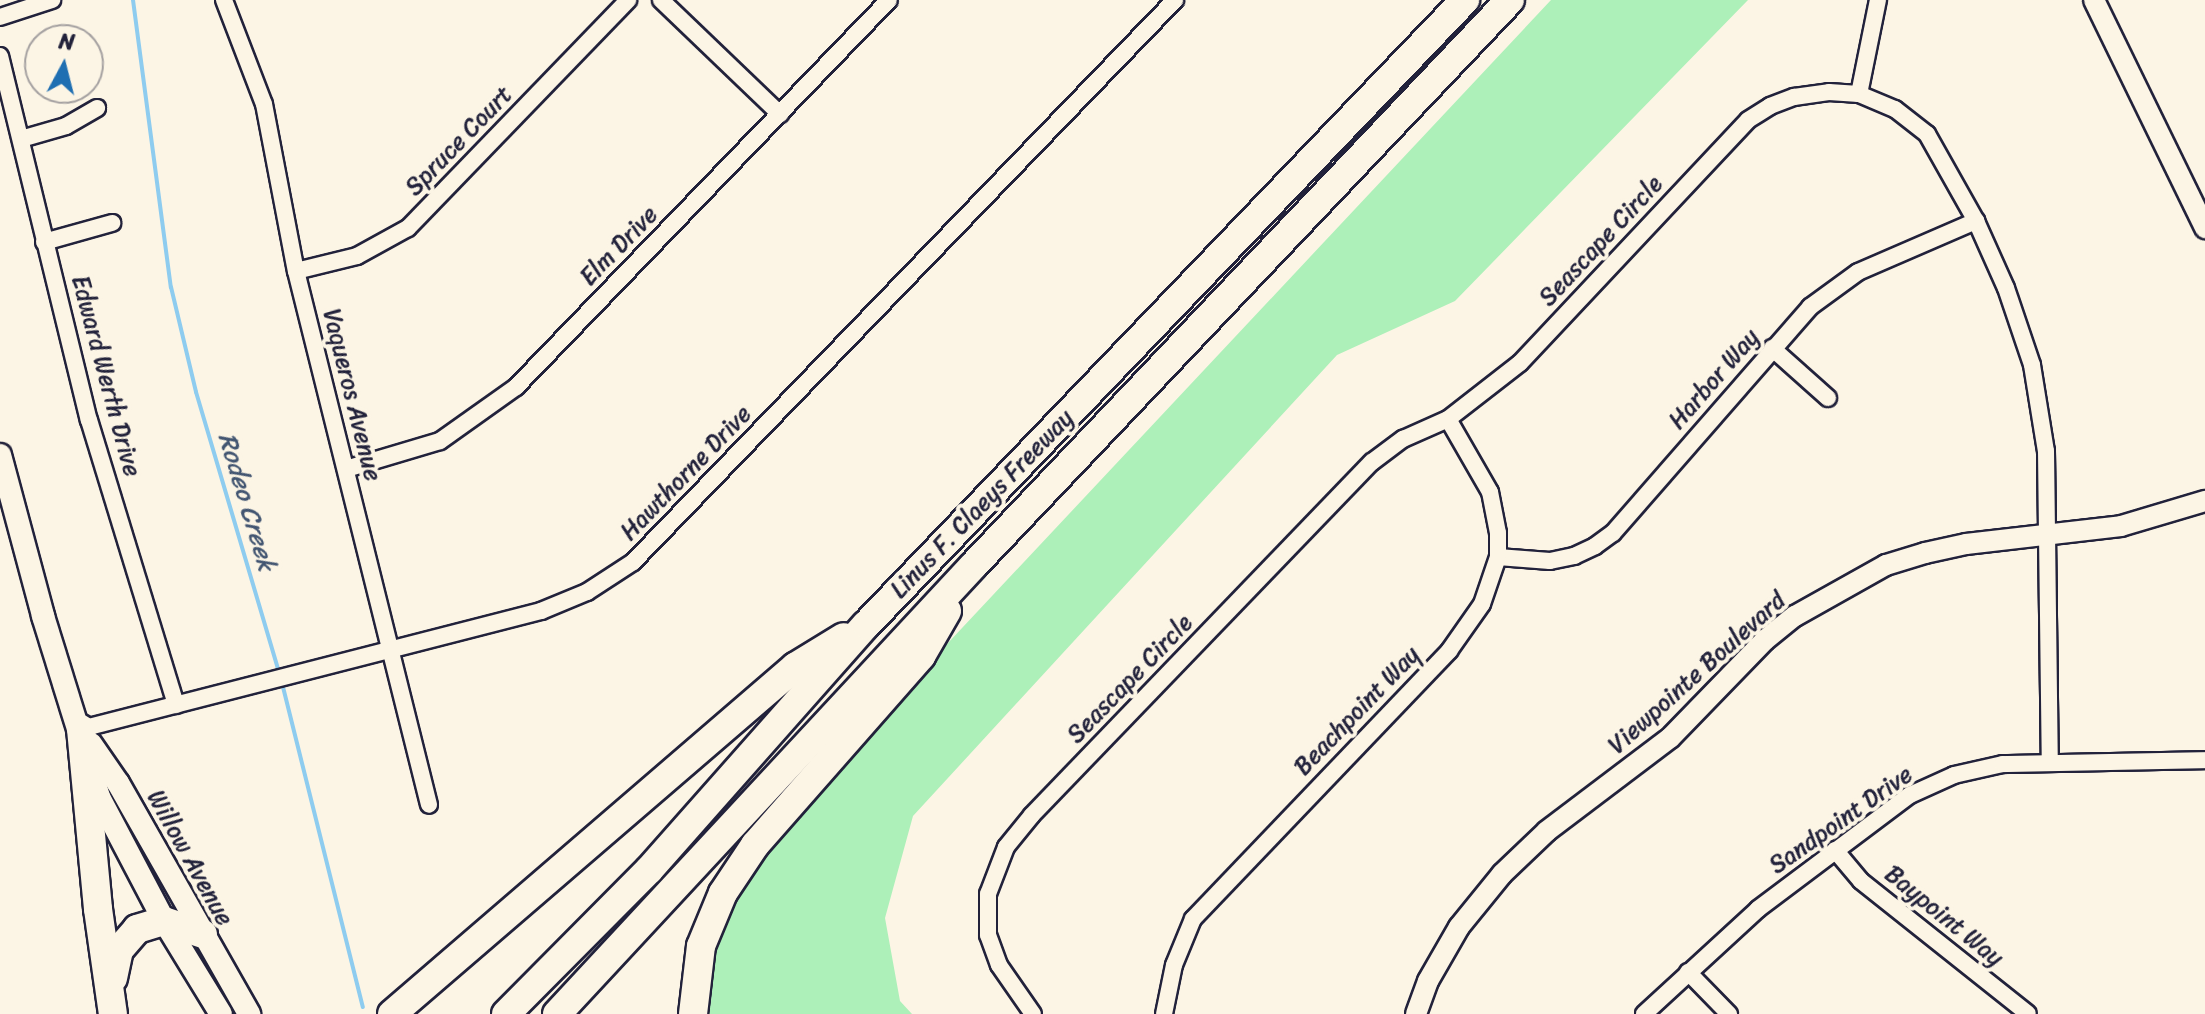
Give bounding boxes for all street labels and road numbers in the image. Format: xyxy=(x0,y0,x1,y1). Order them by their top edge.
street label: Spruce Court xyxy=(400,80,518,202)
street label: Seascape Circle xyxy=(1533,170,1669,312)
street label: Elm Drive xyxy=(574,200,664,292)
street label: Edward Werth Drive xyxy=(65,272,147,480)
street label: Vaqueros Avenue xyxy=(317,306,387,484)
street label: Harbor Way xyxy=(1663,323,1765,435)
street label: Hawthorne Drive xyxy=(615,400,757,546)
street label: Linus F. Claeys Freeway xyxy=(885,405,1079,603)
street label: Viewpointe Boulevard xyxy=(1603,586,1791,760)
street label: Seascape Circle xyxy=(1061,608,1199,750)
street label: Beachpoint Way xyxy=(1288,641,1426,781)
street label: Sandpoint Drive xyxy=(1764,760,1918,880)
street label: Willow Avenue xyxy=(141,785,239,931)
street label: Baypoint Way xyxy=(1879,860,2009,972)

